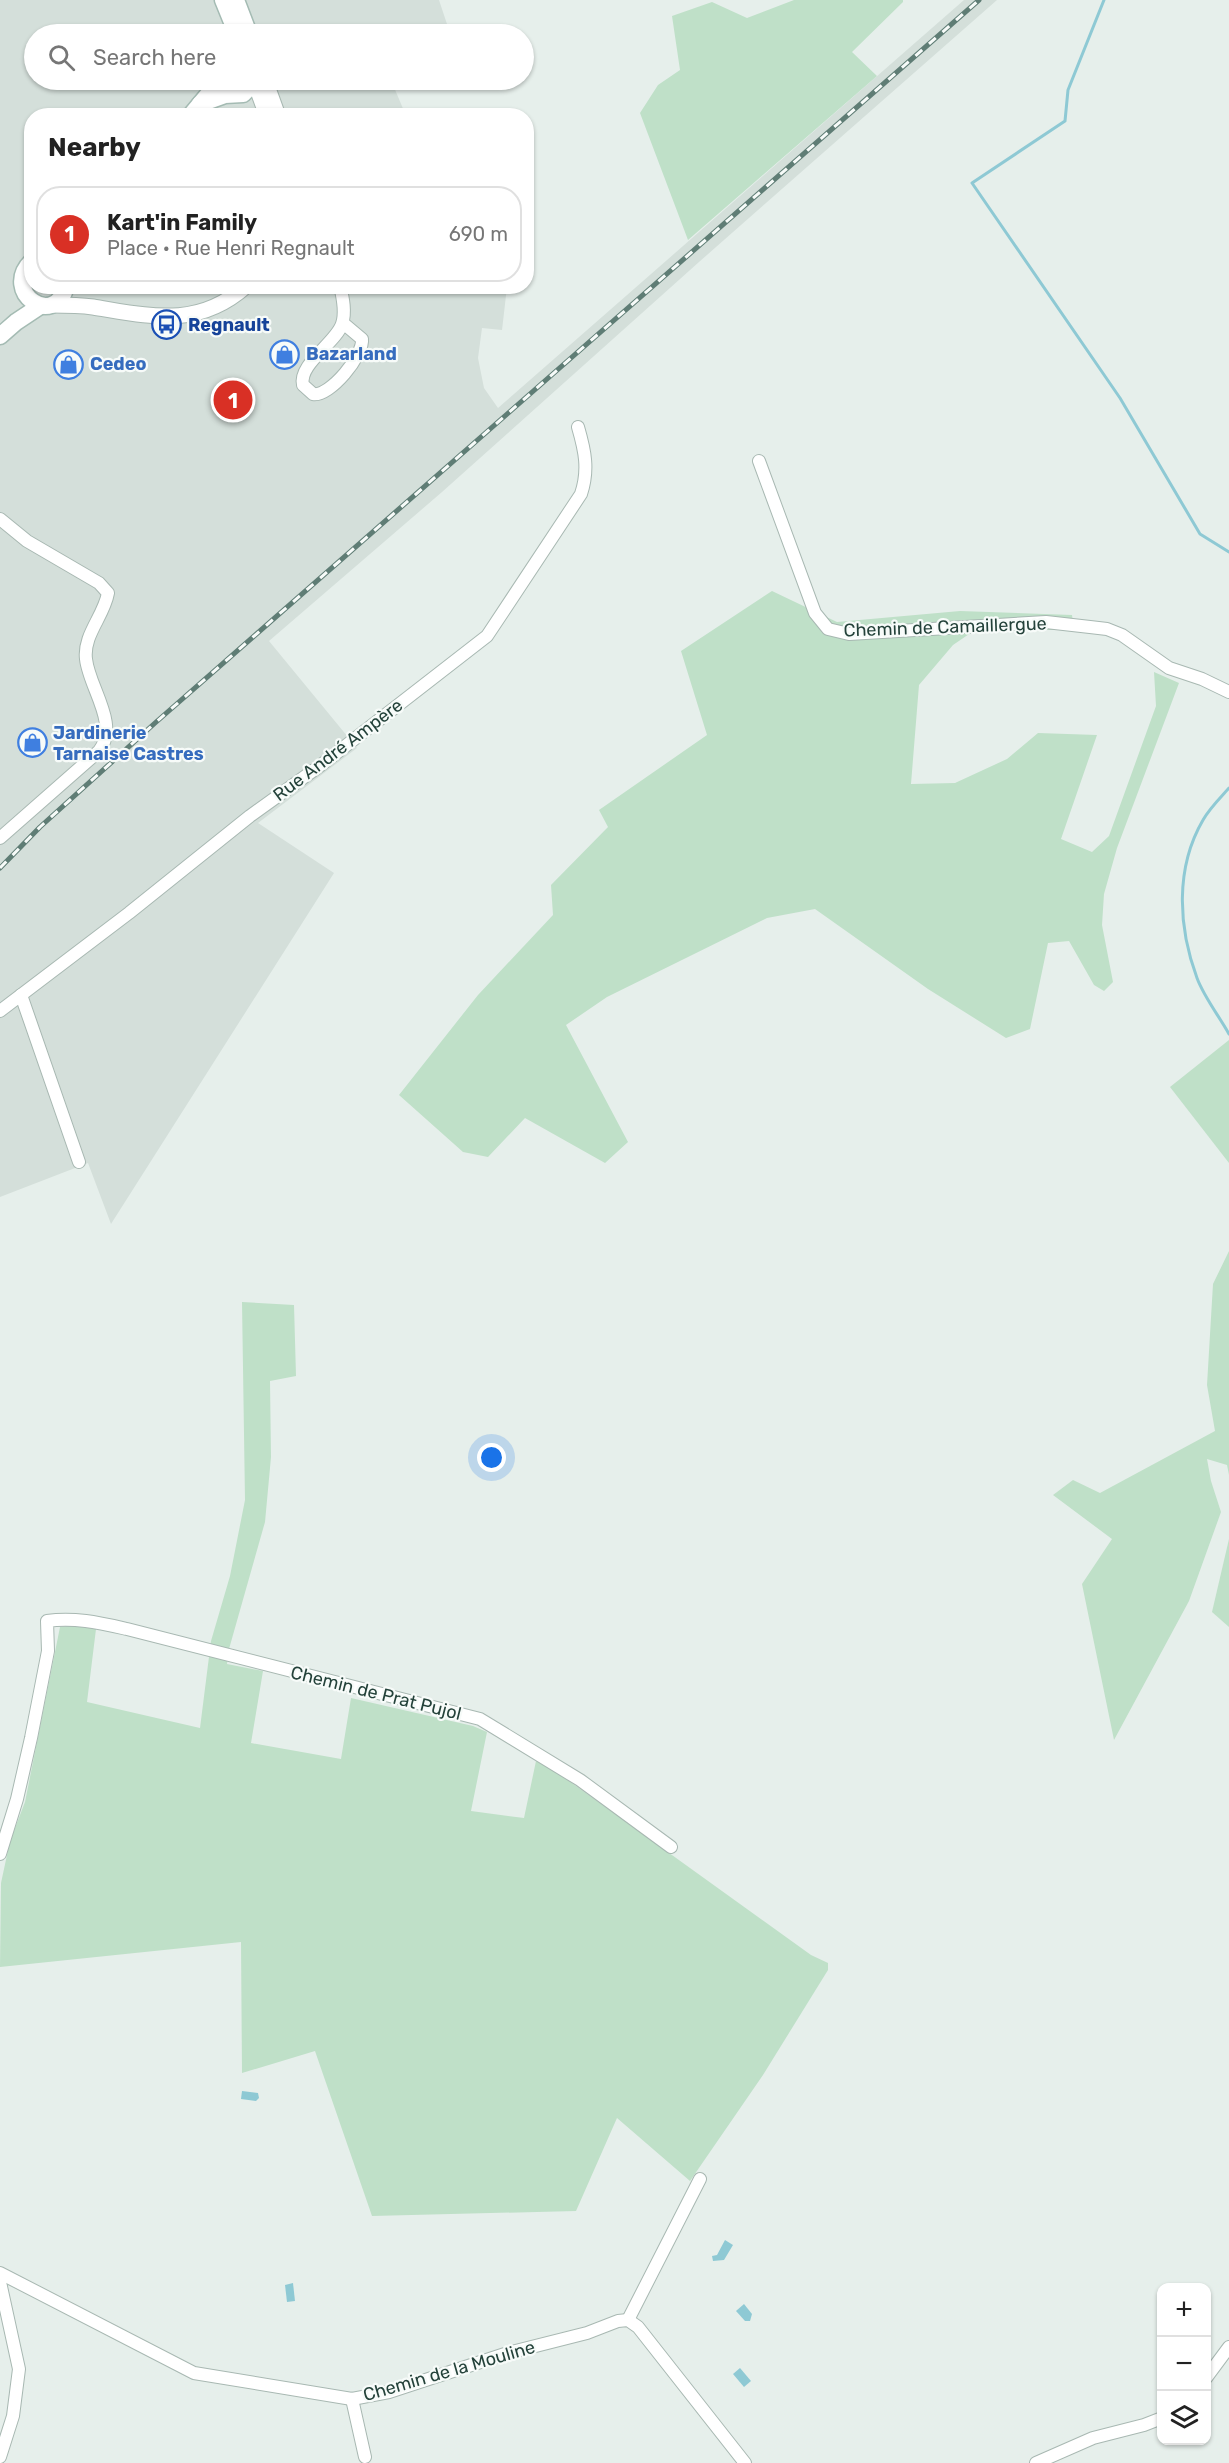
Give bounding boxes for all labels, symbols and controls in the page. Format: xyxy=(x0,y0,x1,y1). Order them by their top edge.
search box xyxy=(24,24,534,90)
icon: search xyxy=(45,41,78,74)
text: Search here xyxy=(93,44,216,71)
text: Nearby xyxy=(48,132,141,163)
text: Kart'in Family xyxy=(107,209,257,236)
text: 1 xyxy=(65,222,74,246)
text: 690 m xyxy=(449,222,508,246)
text: Place · Rue Henri Regnault xyxy=(107,236,355,260)
bus stop icon: Regnault xyxy=(151,309,183,341)
place label: Regnault xyxy=(188,314,270,336)
shop icon: Bazarland xyxy=(269,338,301,370)
place label: Bazarland xyxy=(306,343,397,365)
shop icon: Cedeo xyxy=(53,348,85,380)
place label: Cedeo xyxy=(90,353,146,375)
pin: 1 xyxy=(214,378,252,422)
street label: Chemin de Camaillergue xyxy=(843,612,1047,642)
street label: Rue André Ampère xyxy=(269,694,407,806)
place label: Jardinerie Tarnaise Castres xyxy=(53,722,204,765)
shop icon: Jardinerie Tarnaise Castres xyxy=(16,727,48,759)
your location xyxy=(477,1443,506,1472)
street label: Chemin de Prat Pujol xyxy=(288,1661,464,1725)
map controls xyxy=(1157,2283,1211,2445)
button: + xyxy=(1157,2283,1211,2337)
street label: Chemin de la Mouline xyxy=(361,2336,537,2406)
button: − xyxy=(1157,2337,1211,2391)
button: layers xyxy=(1157,2391,1211,2445)

